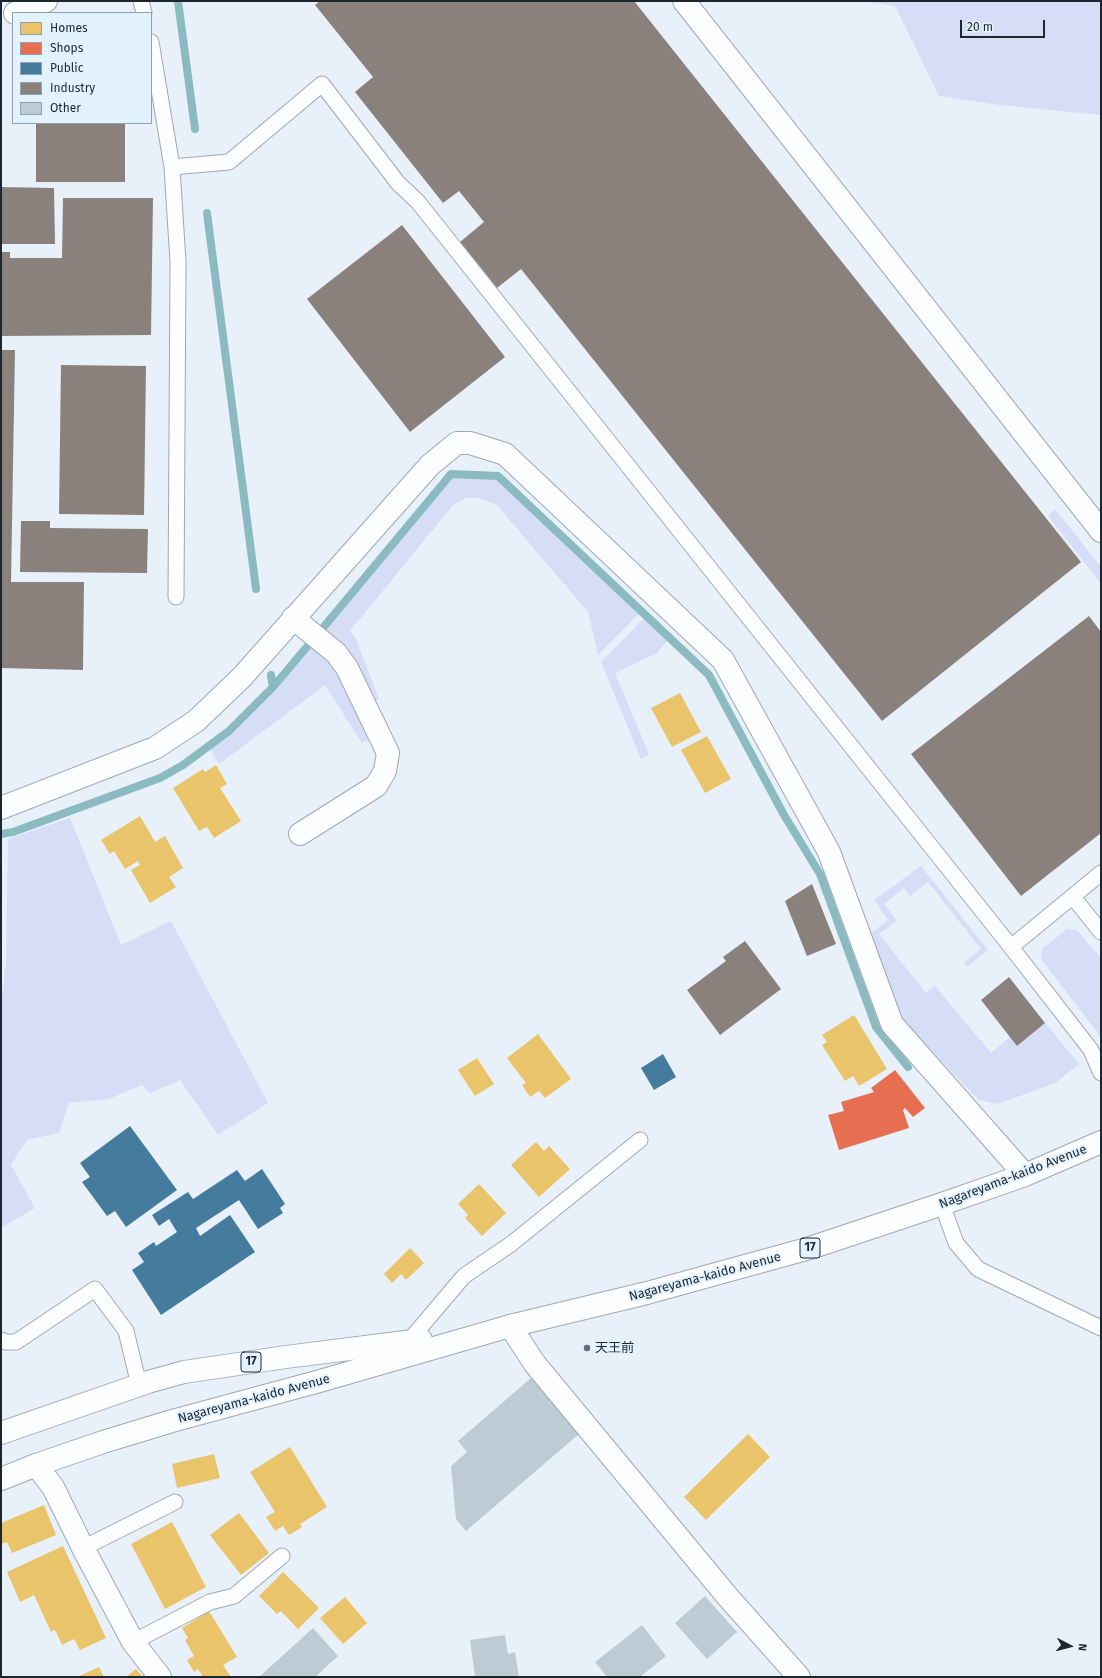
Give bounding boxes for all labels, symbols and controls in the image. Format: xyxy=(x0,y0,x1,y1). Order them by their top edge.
legend xyxy=(12,12,152,124)
scale bar xyxy=(962,12,1047,38)
text: 20 m xyxy=(967,20,993,34)
text: Homes xyxy=(50,21,88,35)
text: Shops xyxy=(50,41,83,55)
text: Public xyxy=(50,61,83,75)
text: Industry xyxy=(50,81,95,95)
text: Other xyxy=(50,101,81,115)
street label: Nagareyama-kaido Avenue xyxy=(937,1142,1089,1212)
road number: 17 xyxy=(800,1238,820,1258)
street label: Nagareyama-kaido Avenue xyxy=(627,1249,783,1305)
place label: 天王前 xyxy=(595,1340,634,1356)
marker: 天王前 xyxy=(582,1343,592,1353)
road number: 17 xyxy=(241,1352,261,1372)
street label: Nagareyama-kaido Avenue xyxy=(176,1371,332,1427)
north arrow xyxy=(1050,1626,1090,1666)
text: N xyxy=(1076,1643,1089,1652)

